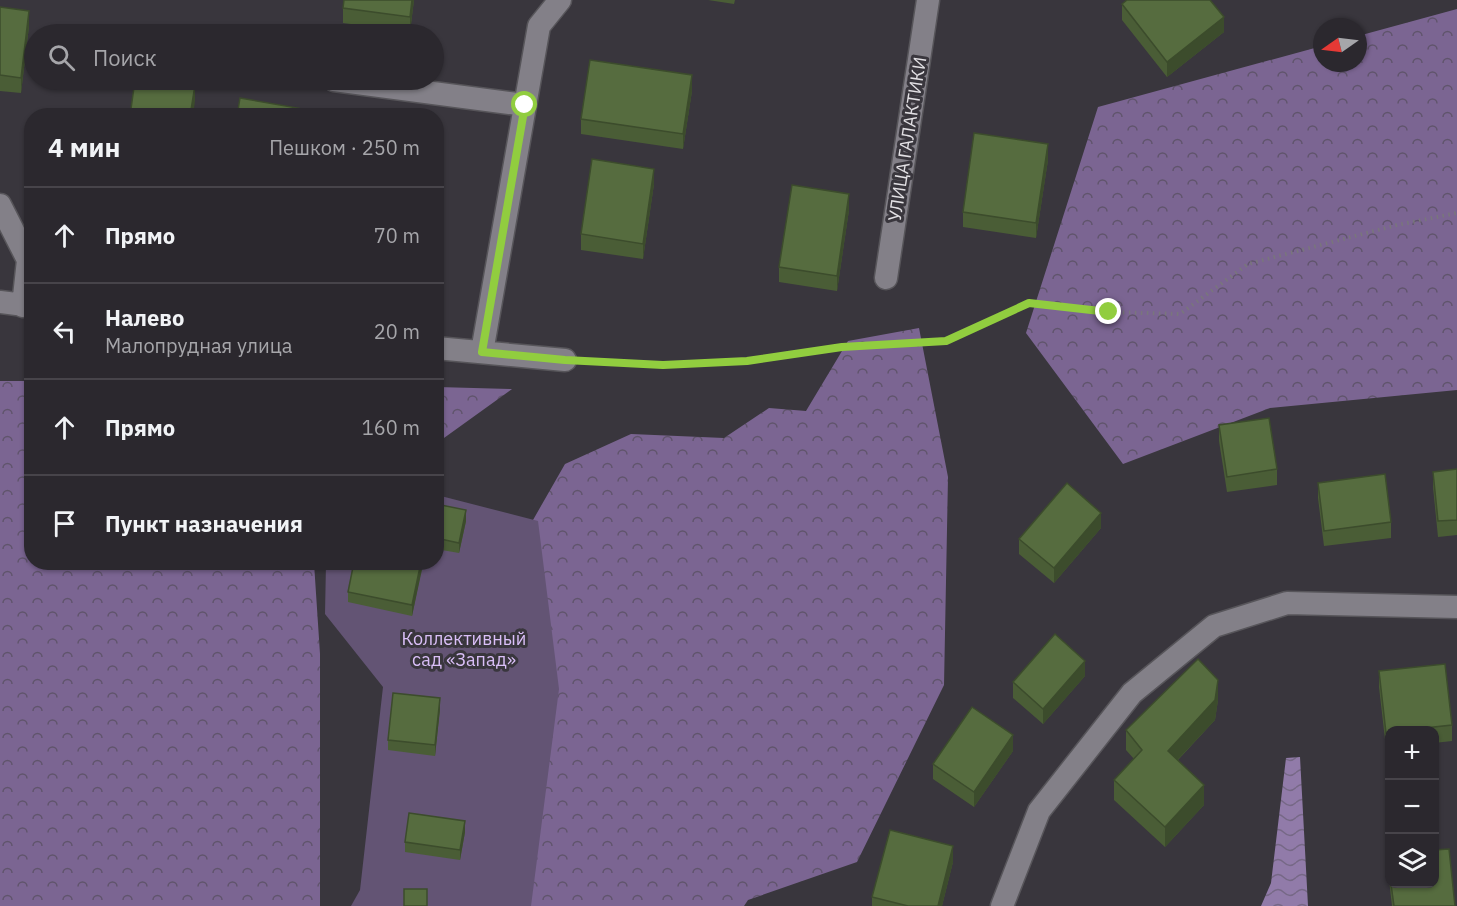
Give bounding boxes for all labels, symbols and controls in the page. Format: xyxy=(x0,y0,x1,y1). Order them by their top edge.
north arrow xyxy=(1313,18,1367,72)
search box xyxy=(24,24,444,90)
icon: search xyxy=(45,41,78,74)
text: Поиск xyxy=(93,43,157,72)
street label: УЛИЦА ГАЛАКТИКИ xyxy=(883,55,931,223)
route start xyxy=(511,91,537,117)
text: 4 мин xyxy=(48,130,120,164)
text: Пешком · 250 m xyxy=(269,134,420,161)
icon: ahead xyxy=(48,219,81,252)
text: Прямо xyxy=(105,221,175,250)
text: 70 m xyxy=(374,222,420,249)
route end xyxy=(1095,298,1121,324)
text: Налево xyxy=(105,303,184,332)
icon: left xyxy=(48,315,81,348)
text: 20 m xyxy=(374,318,420,345)
text: Малопрудная улица xyxy=(105,332,292,359)
icon: ahead xyxy=(48,411,81,444)
text: Прямо xyxy=(105,413,175,442)
text: 160 m xyxy=(362,414,420,441)
icon: arrive xyxy=(48,507,81,540)
text: Пункт назначения xyxy=(105,509,303,538)
park label: Коллективный сад «Запад» xyxy=(402,627,526,671)
map controls xyxy=(1385,726,1439,888)
button: + xyxy=(1385,726,1439,780)
button: − xyxy=(1385,780,1439,834)
button: layers xyxy=(1385,834,1439,888)

